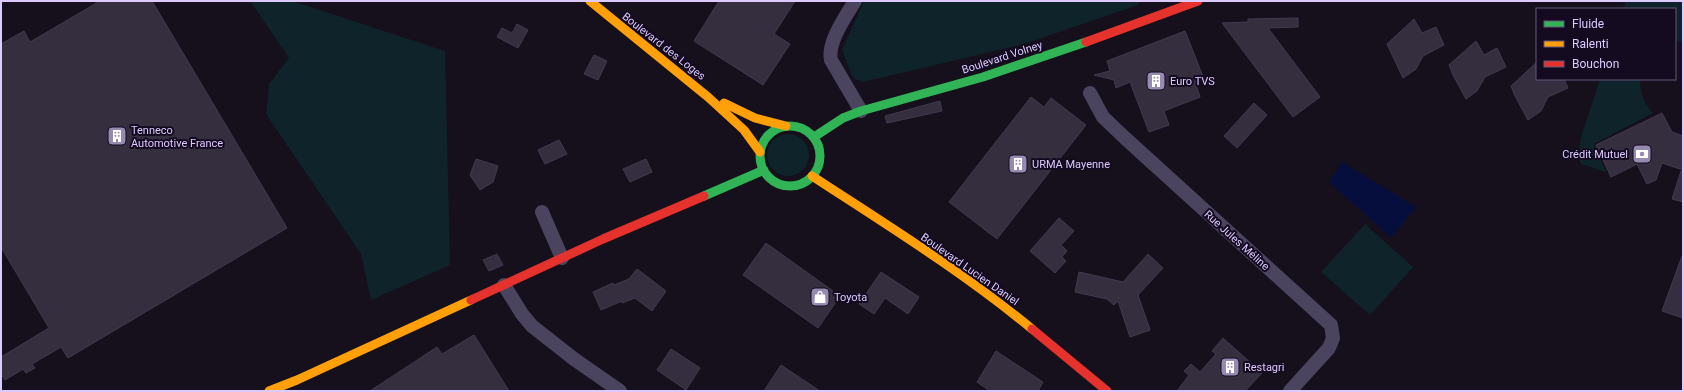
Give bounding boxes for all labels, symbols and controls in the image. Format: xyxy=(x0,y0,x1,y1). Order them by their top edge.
legend xyxy=(1536,8,1676,80)
street label: Boulevard des Loges xyxy=(620,10,708,83)
text: Fluide xyxy=(1572,17,1604,31)
text: Ralenti xyxy=(1572,37,1609,51)
street label: Boulevard Volney xyxy=(960,38,1045,77)
text: Bouchon xyxy=(1572,57,1619,71)
building icon: Euro TVS xyxy=(1145,70,1167,92)
place label: Euro TVS xyxy=(1170,75,1215,88)
place label: Tenneco Automotive France xyxy=(131,124,223,150)
building icon: Tenneco Automotive France xyxy=(106,125,128,147)
bank icon: Crédit Mutuel xyxy=(1631,143,1653,165)
place label: Crédit Mutuel xyxy=(1562,148,1628,161)
building icon: URMA Mayenne xyxy=(1007,153,1029,175)
place label: URMA Mayenne xyxy=(1032,158,1110,171)
street label: Rue Jules Méline xyxy=(1201,208,1272,273)
street label: Boulevard Lucien Daniel xyxy=(918,231,1021,308)
shop icon: Toyota xyxy=(809,286,831,308)
place label: Toyota xyxy=(834,291,867,304)
building icon: Restagri xyxy=(1219,356,1241,378)
place label: Restagri xyxy=(1244,361,1284,374)

